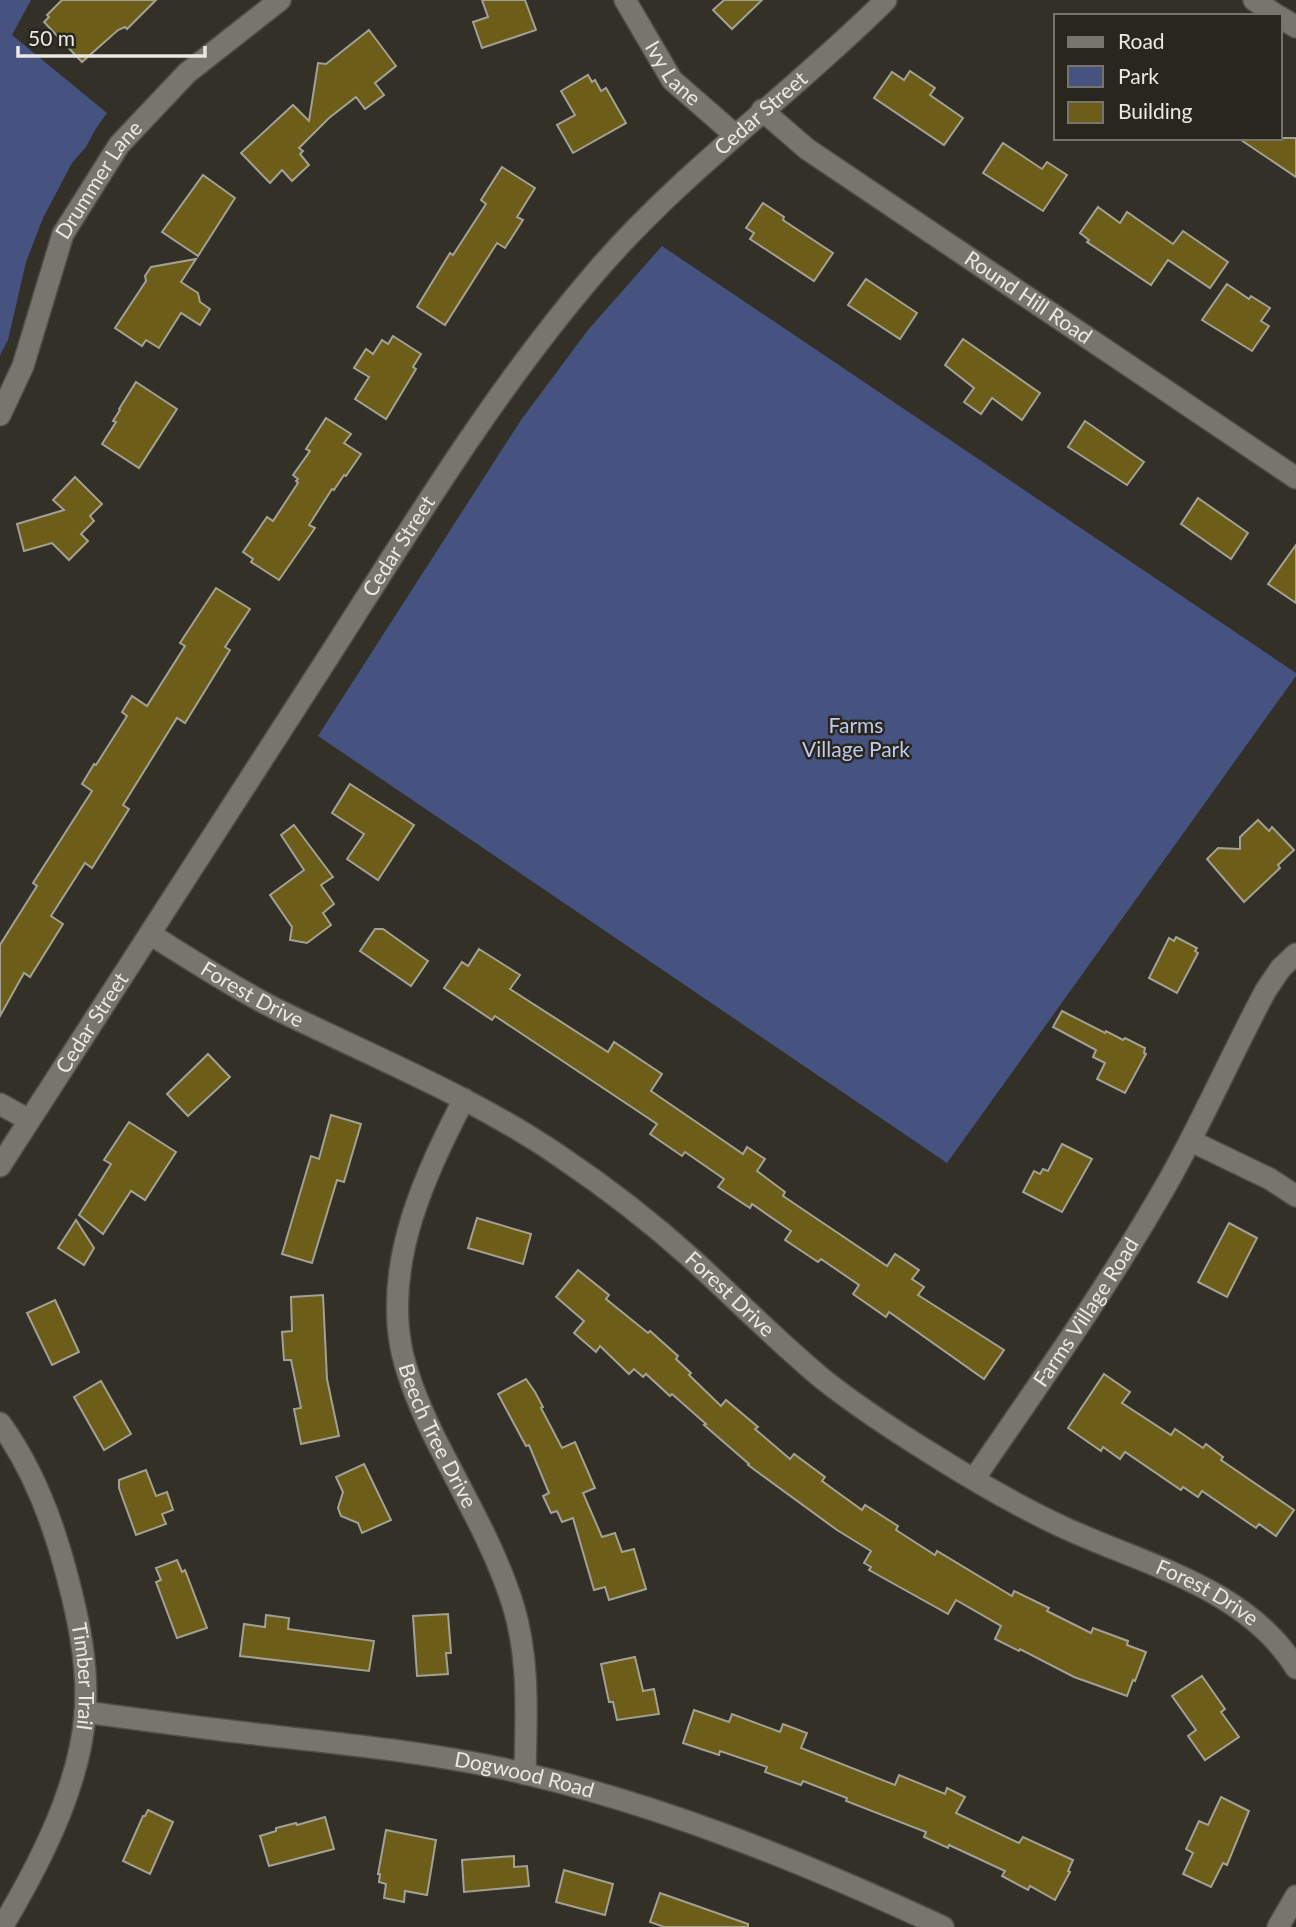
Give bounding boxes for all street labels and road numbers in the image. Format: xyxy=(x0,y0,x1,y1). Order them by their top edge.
street label: Ivy Lane xyxy=(641,36,706,110)
street label: Cedar Street xyxy=(708,65,812,160)
street label: Drummer Lane xyxy=(49,115,147,243)
street label: Round Hill Road xyxy=(961,245,1097,348)
street label: Cedar Street xyxy=(356,490,440,601)
street label: Forest Drive xyxy=(197,955,308,1032)
street label: Cedar Street xyxy=(49,967,133,1077)
street label: Farms Village Road xyxy=(1027,1233,1143,1391)
street label: Forest Drive xyxy=(681,1245,781,1341)
street label: Beech Tree Drive xyxy=(395,1360,483,1512)
street label: Forest Drive xyxy=(1153,1553,1264,1630)
street label: Timber Trail xyxy=(67,1620,100,1732)
street label: Dogwood Road xyxy=(453,1746,597,1802)

